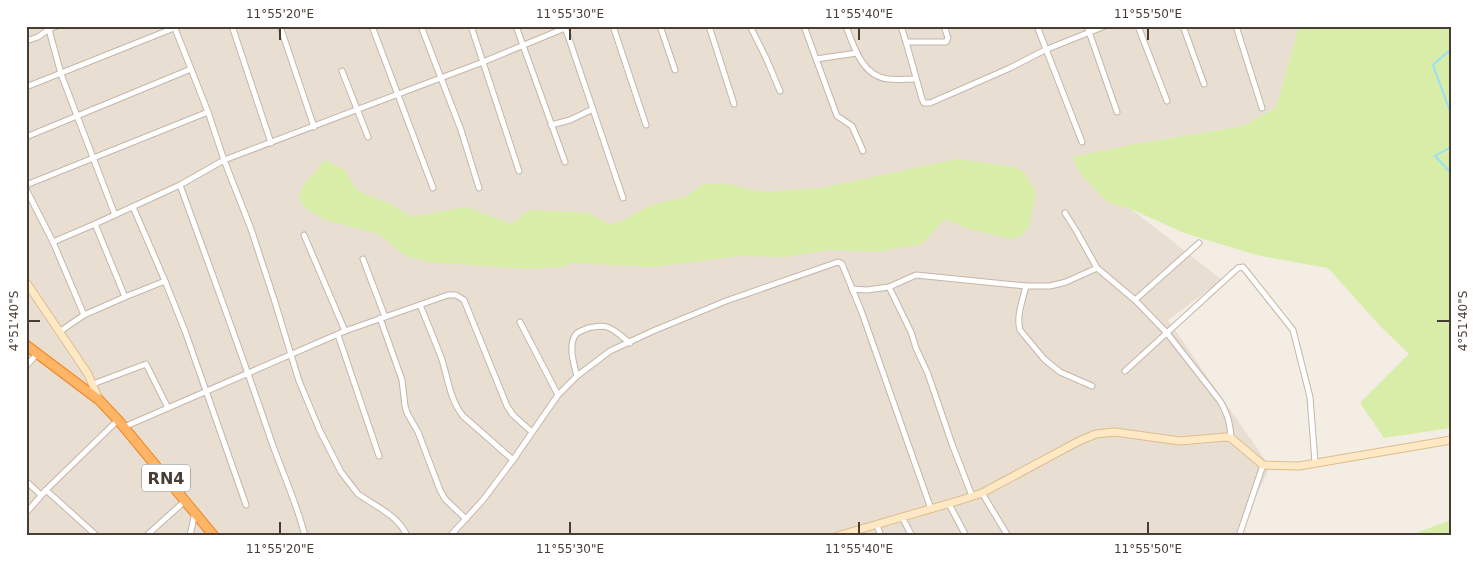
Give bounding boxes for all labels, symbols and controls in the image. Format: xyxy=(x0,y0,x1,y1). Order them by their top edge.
text: 11°55'20"E xyxy=(246,7,314,21)
text: 11°55'30"E xyxy=(536,7,604,21)
text: 11°55'40"E xyxy=(825,7,893,21)
text: 11°55'50"E xyxy=(1114,7,1182,21)
text: 4°51'40"S xyxy=(7,291,21,351)
text: 4°51'40"S xyxy=(1456,291,1470,351)
road number: RN4 xyxy=(142,464,190,492)
text: 11°55'20"E xyxy=(246,542,314,556)
text: 11°55'30"E xyxy=(536,542,604,556)
text: 11°55'40"E xyxy=(825,542,893,556)
text: 11°55'50"E xyxy=(1114,542,1182,556)

